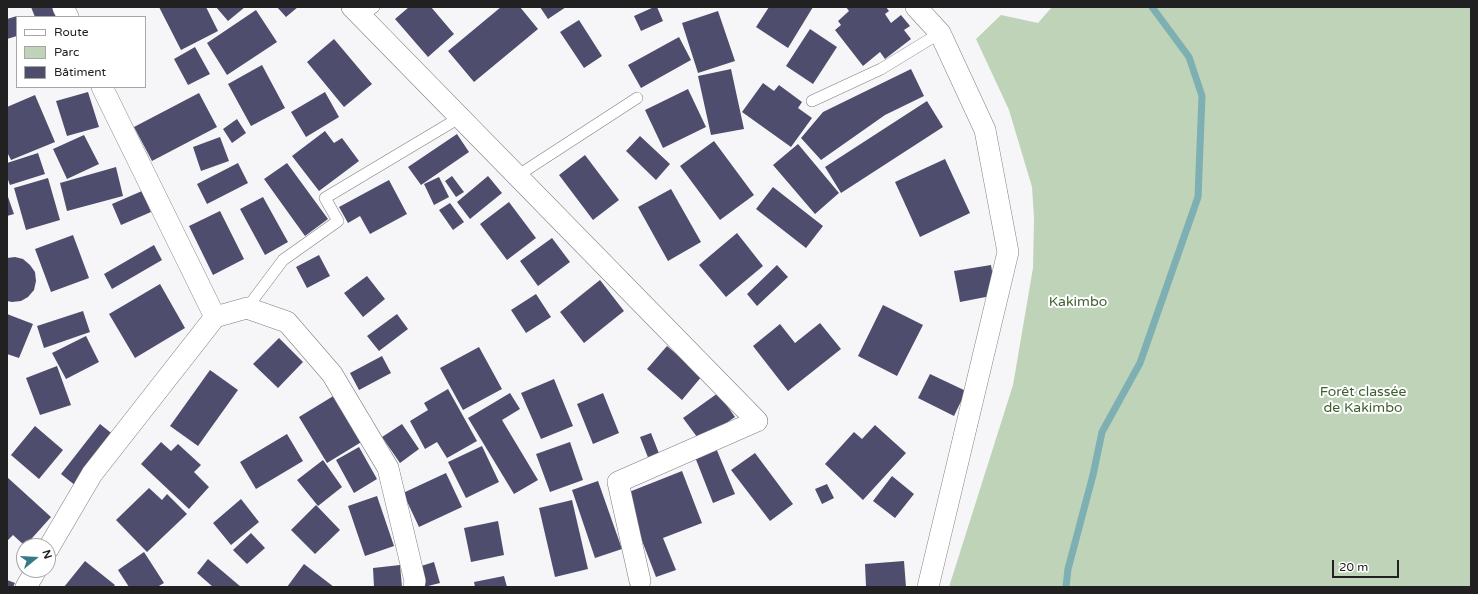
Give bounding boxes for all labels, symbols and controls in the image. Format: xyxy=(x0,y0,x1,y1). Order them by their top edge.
legend xyxy=(16,16,146,88)
text: Route xyxy=(54,25,88,39)
text: Parc xyxy=(54,45,79,59)
text: Bâtiment xyxy=(54,65,106,79)
park label: Kakimbo xyxy=(1049,294,1107,310)
park label: Forêt classée de Kakimbo xyxy=(1320,384,1406,416)
north arrow xyxy=(16,538,56,578)
text: N xyxy=(39,548,54,561)
scale bar xyxy=(1334,552,1401,578)
text: 20 m xyxy=(1339,560,1368,574)

